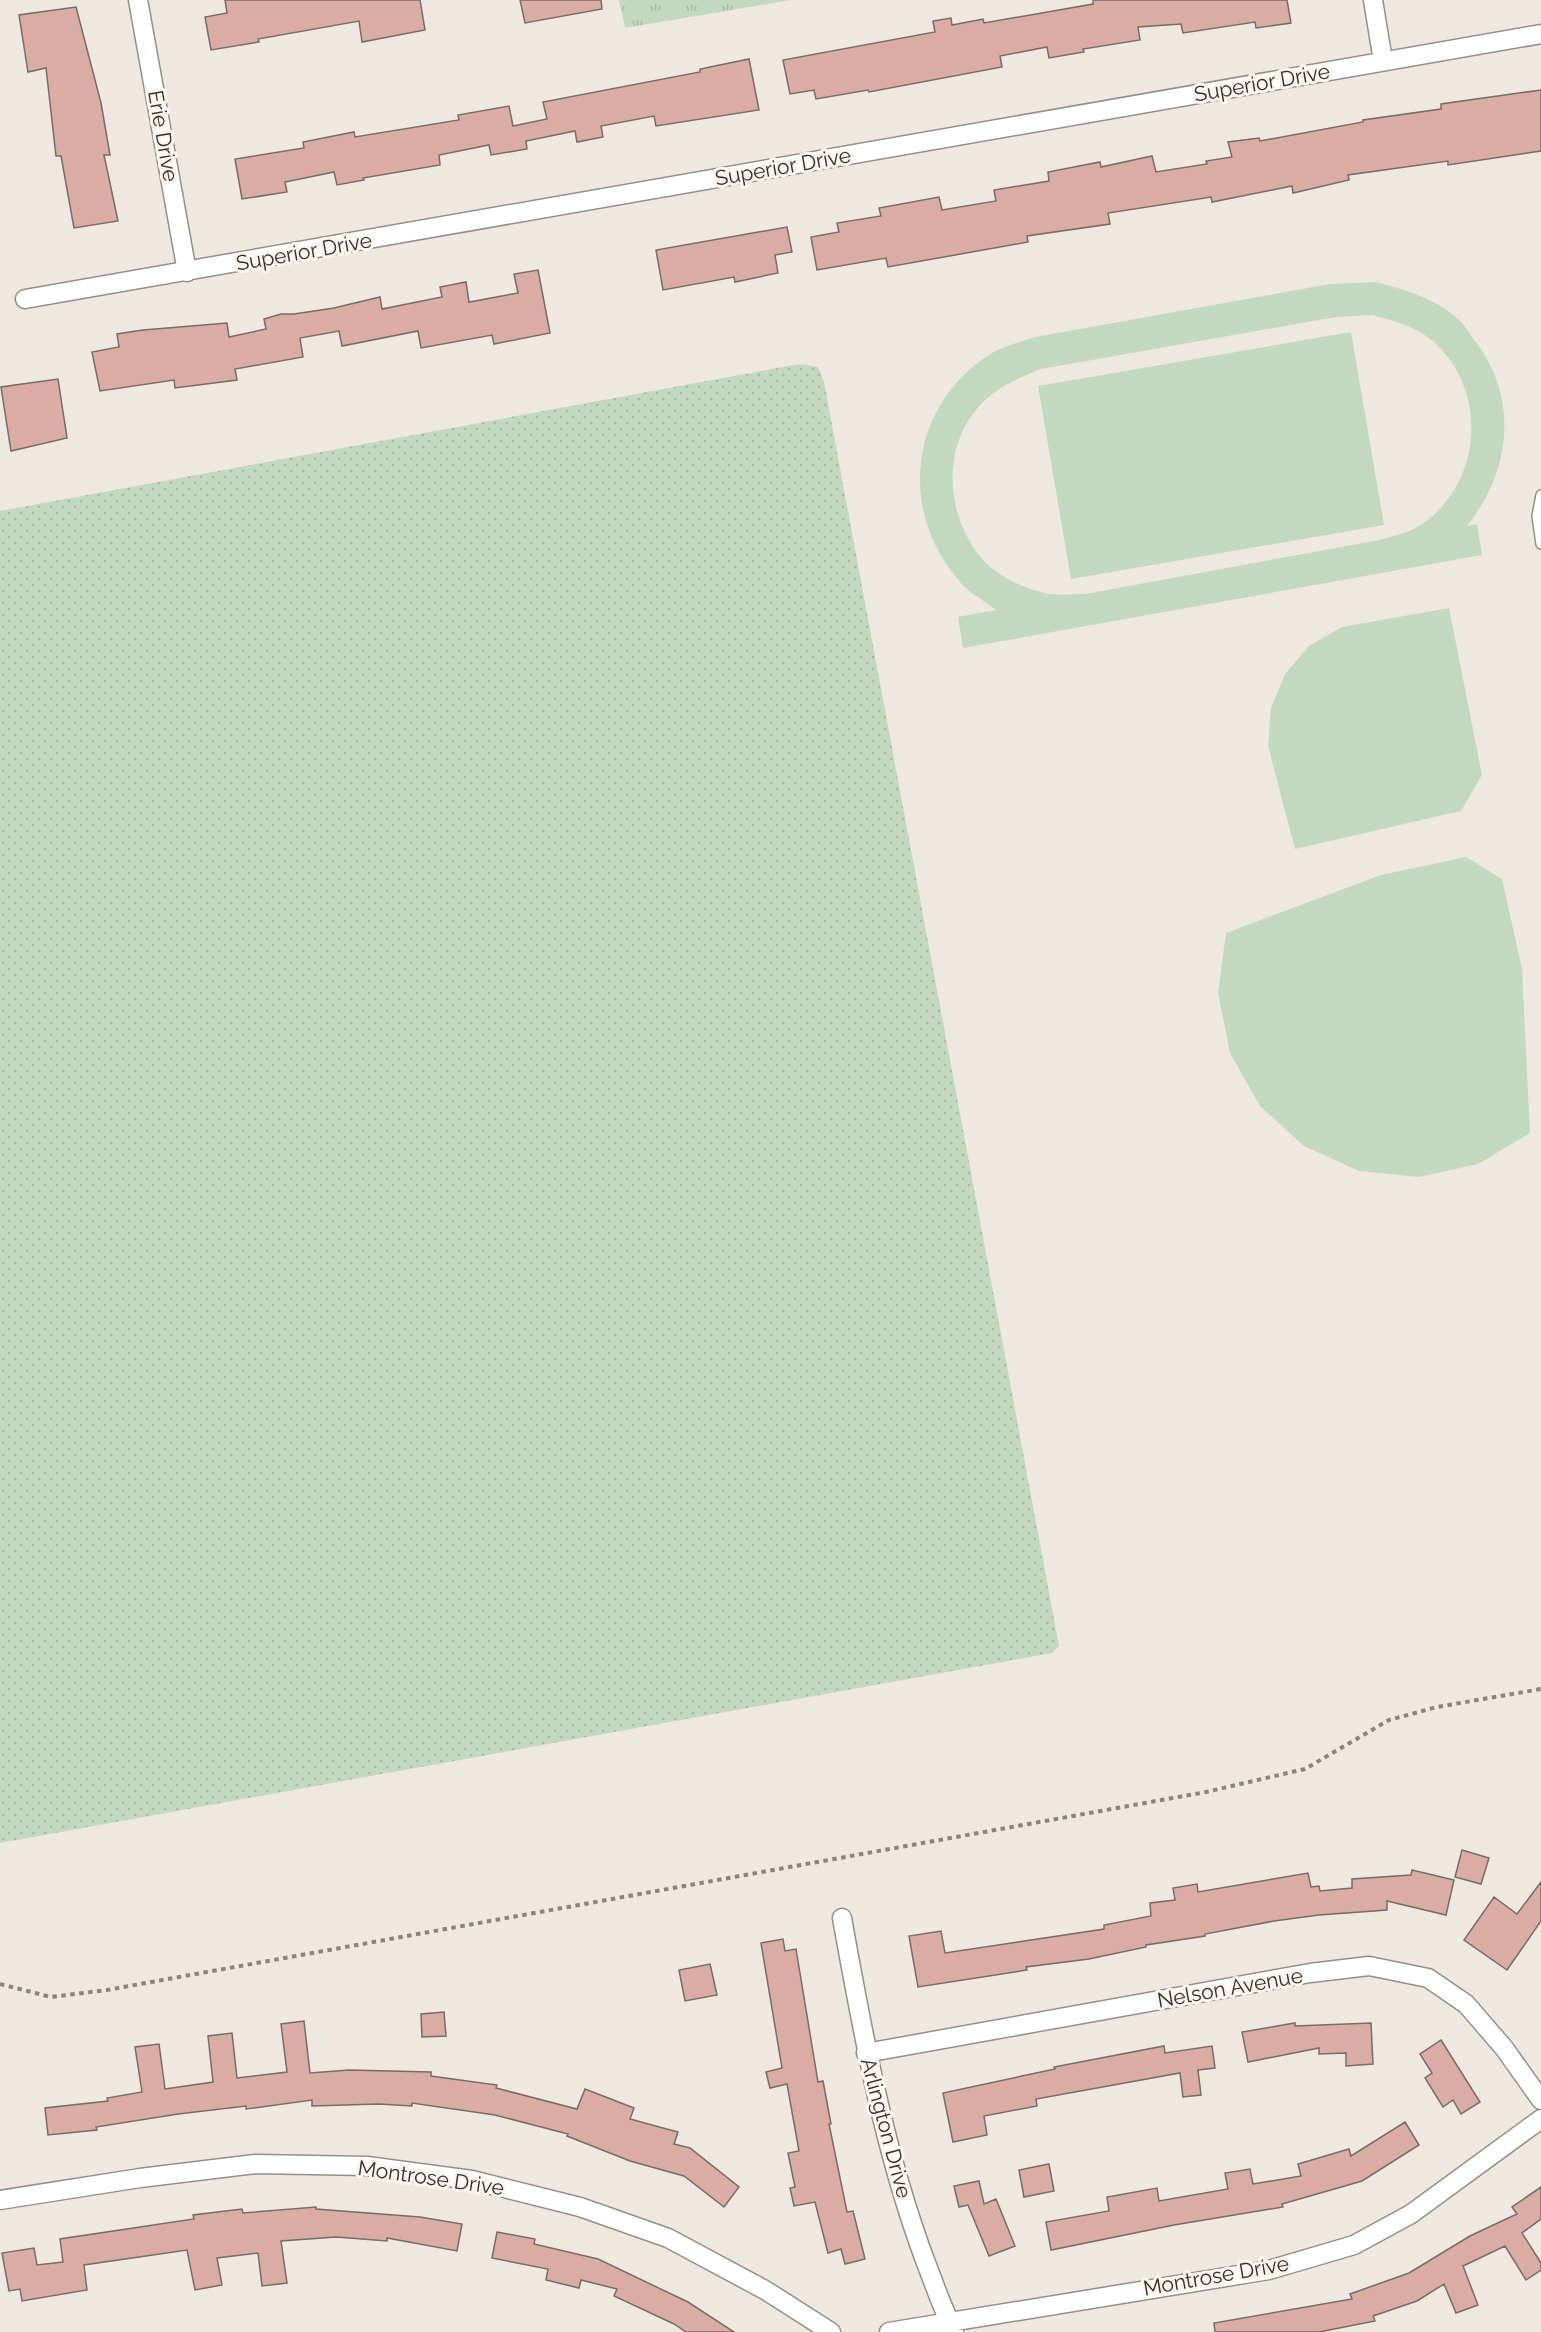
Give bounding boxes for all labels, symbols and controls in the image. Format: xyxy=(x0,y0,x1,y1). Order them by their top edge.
street label: Superior Drive xyxy=(1192,58,1332,107)
street label: Erie Drive xyxy=(143,88,184,184)
street label: Superior Drive xyxy=(713,142,853,191)
street label: Superior Drive xyxy=(234,227,374,276)
street label: Nelson Avenue xyxy=(1155,1962,1305,2013)
street label: Arlington Drive xyxy=(856,2055,917,2201)
street label: Montrose Drive xyxy=(356,2155,506,2200)
street label: Montrose Drive xyxy=(1141,2250,1291,2301)

